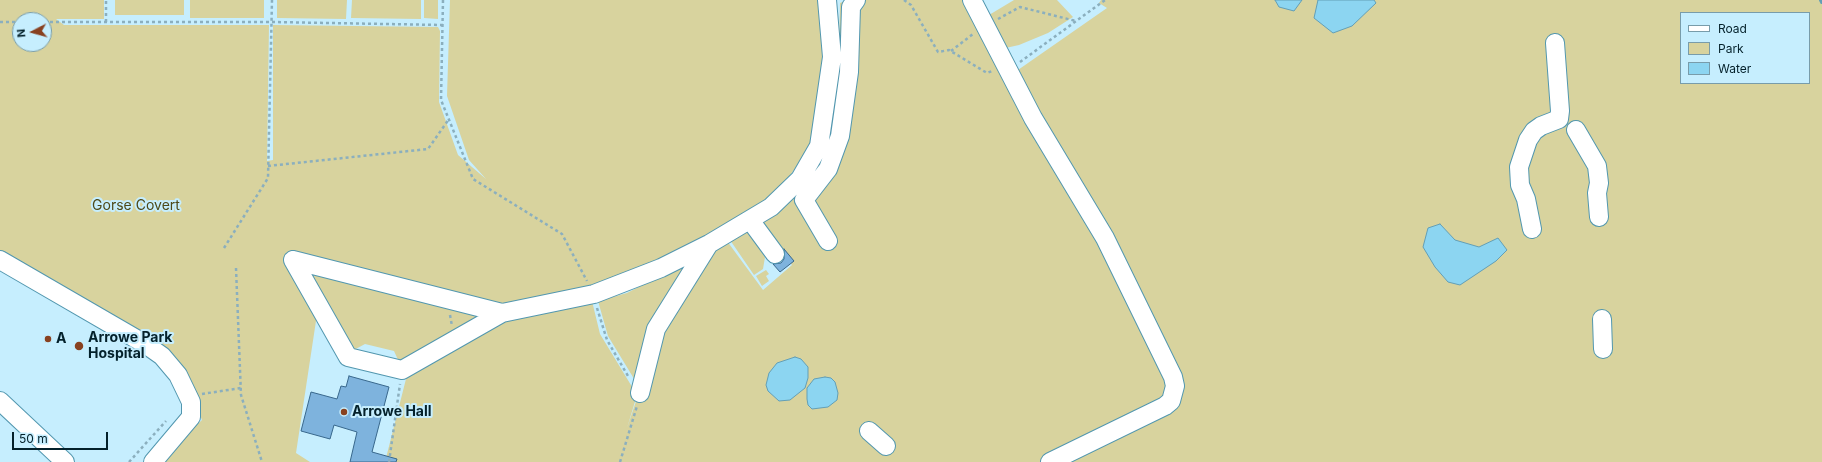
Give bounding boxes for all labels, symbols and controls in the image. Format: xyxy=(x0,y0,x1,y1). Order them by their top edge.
north arrow xyxy=(12,12,52,52)
legend xyxy=(1680,12,1810,84)
text: Road xyxy=(1718,21,1747,36)
text: N xyxy=(14,28,28,38)
text: Park xyxy=(1718,41,1744,56)
text: Water xyxy=(1718,61,1751,76)
park label: Gorse Covert xyxy=(92,198,180,214)
place label: Arrowe Park Hospital xyxy=(88,330,172,362)
place label: A xyxy=(56,331,66,347)
marker: A xyxy=(43,334,53,344)
marker: Arrowe Park Hospital xyxy=(73,340,85,352)
place label: Arrowe Hall xyxy=(352,404,432,420)
marker: Arrowe Hall xyxy=(339,407,349,417)
scale bar xyxy=(14,424,110,450)
text: 50 m xyxy=(19,431,48,446)

